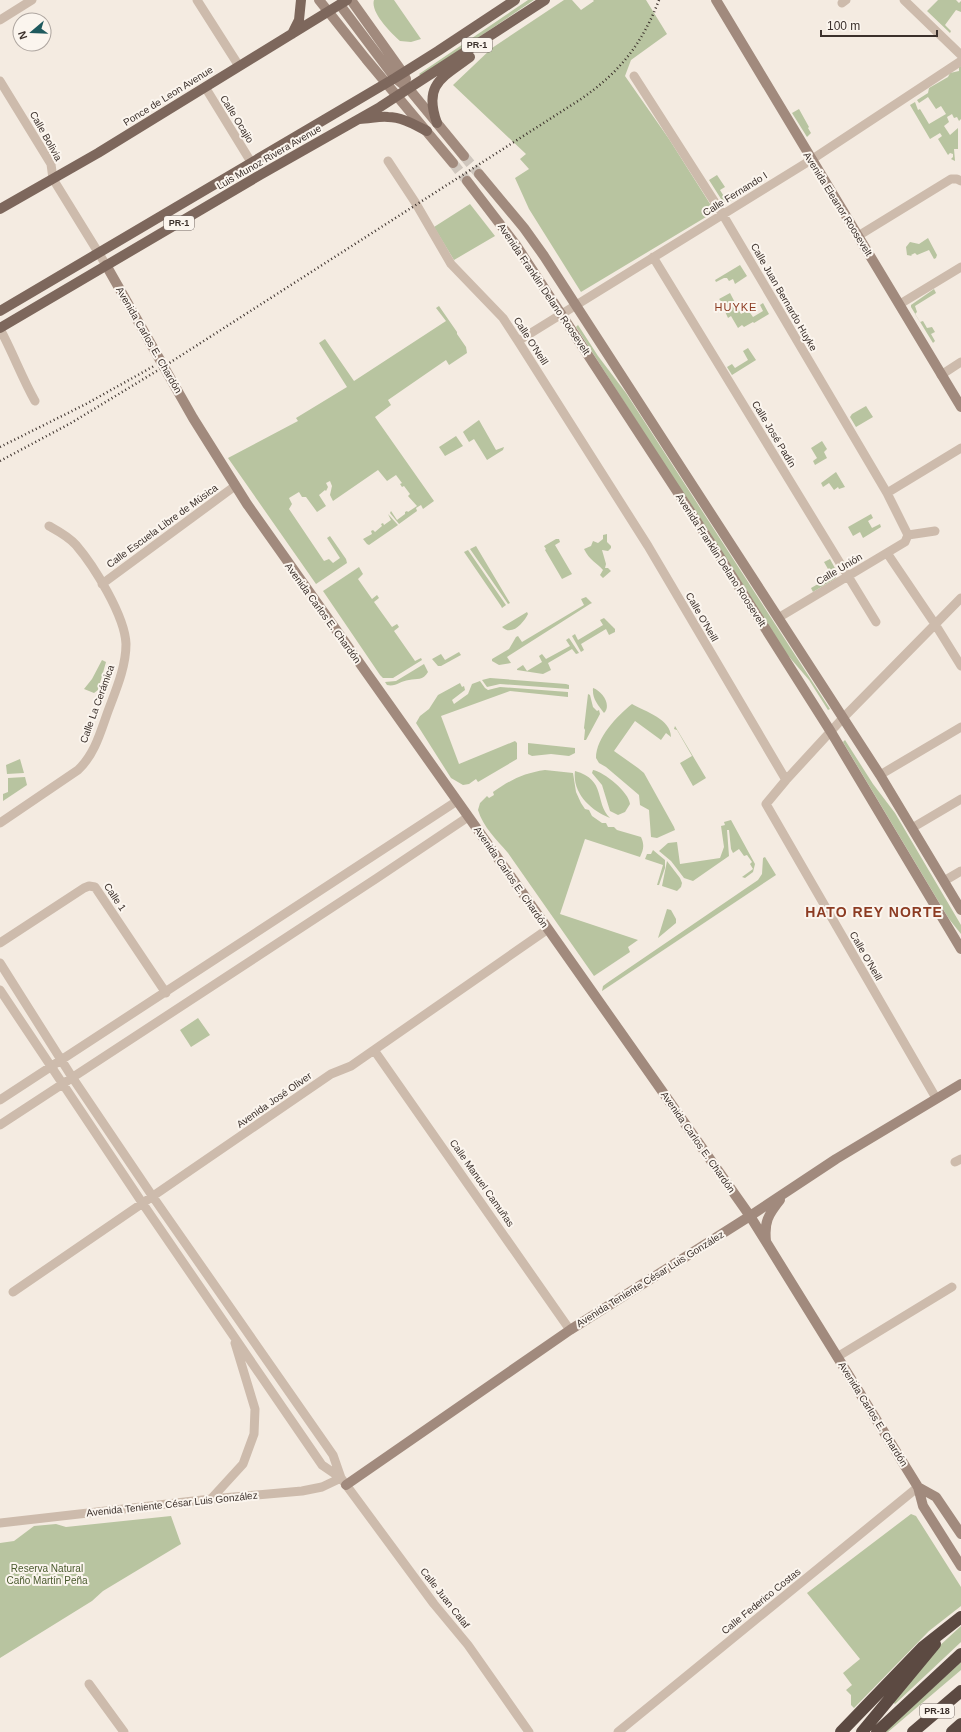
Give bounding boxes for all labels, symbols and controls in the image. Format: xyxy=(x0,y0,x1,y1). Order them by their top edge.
north arrow xyxy=(12,12,52,52)
scale bar xyxy=(821,12,937,38)
text: 100 m xyxy=(827,19,860,33)
text: N xyxy=(16,29,30,41)
road number: PR-1 xyxy=(462,38,492,52)
street label: Ponce de Leon Avenue xyxy=(121,64,215,128)
street label: Calle Ocajio xyxy=(218,93,256,145)
street label: Calle Bolivia xyxy=(28,109,64,163)
street label: Luis Munoz Rivera Avenue xyxy=(215,122,324,191)
street label: Avenida Eleanor Roosevelt xyxy=(801,150,875,258)
street label: Calle Fernando I xyxy=(701,170,769,218)
road number: PR-1 xyxy=(164,216,194,230)
street label: Avenida Franklin Delano Roosevelt xyxy=(496,221,592,357)
street label: Calle Juan Bernardo Huyke xyxy=(749,241,820,353)
street label: Avenida Carlos E. Chardón xyxy=(114,285,184,395)
district label: HUYKE xyxy=(715,301,757,313)
street label: Calle O'Neill xyxy=(511,315,551,367)
street label: Calle José Padín xyxy=(750,399,798,469)
street label: Calle Escuela Libre de Música xyxy=(104,482,220,570)
street label: Avenida Franklin Delano Roosevelt xyxy=(674,492,768,629)
street label: Calle Unión xyxy=(814,551,864,587)
street label: Avenida Carlos E. Chardón xyxy=(283,561,363,665)
street label: Calle O'Neill xyxy=(684,591,720,643)
street label: Calle La Cerámica xyxy=(78,663,116,745)
street label: Avenida Carlos E. Chardón xyxy=(472,824,550,930)
street label: Calle 1 xyxy=(102,881,129,913)
district label: HATO REY NORTE xyxy=(805,904,943,920)
street label: Calle O'Neill xyxy=(848,930,884,982)
street label: Avenida José Oliver xyxy=(234,1070,314,1130)
street label: Avenida Carlos E. Chardón xyxy=(659,1089,737,1195)
street label: Calle Manuel Camuñas xyxy=(448,1137,516,1229)
street label: Avenida Teniente César Luis González xyxy=(574,1229,726,1329)
street label: Avenida Carlos E. Chardón xyxy=(836,1360,910,1468)
street label: Avenida Teniente César Luis González xyxy=(86,1490,258,1518)
park label: Reserva Natural Caño Martín Peña xyxy=(6,1563,88,1586)
street label: Calle Juan Calaf xyxy=(418,1566,472,1630)
street label: Calle Federico Costas xyxy=(719,1566,803,1636)
road number: PR-18 xyxy=(920,1704,954,1718)

